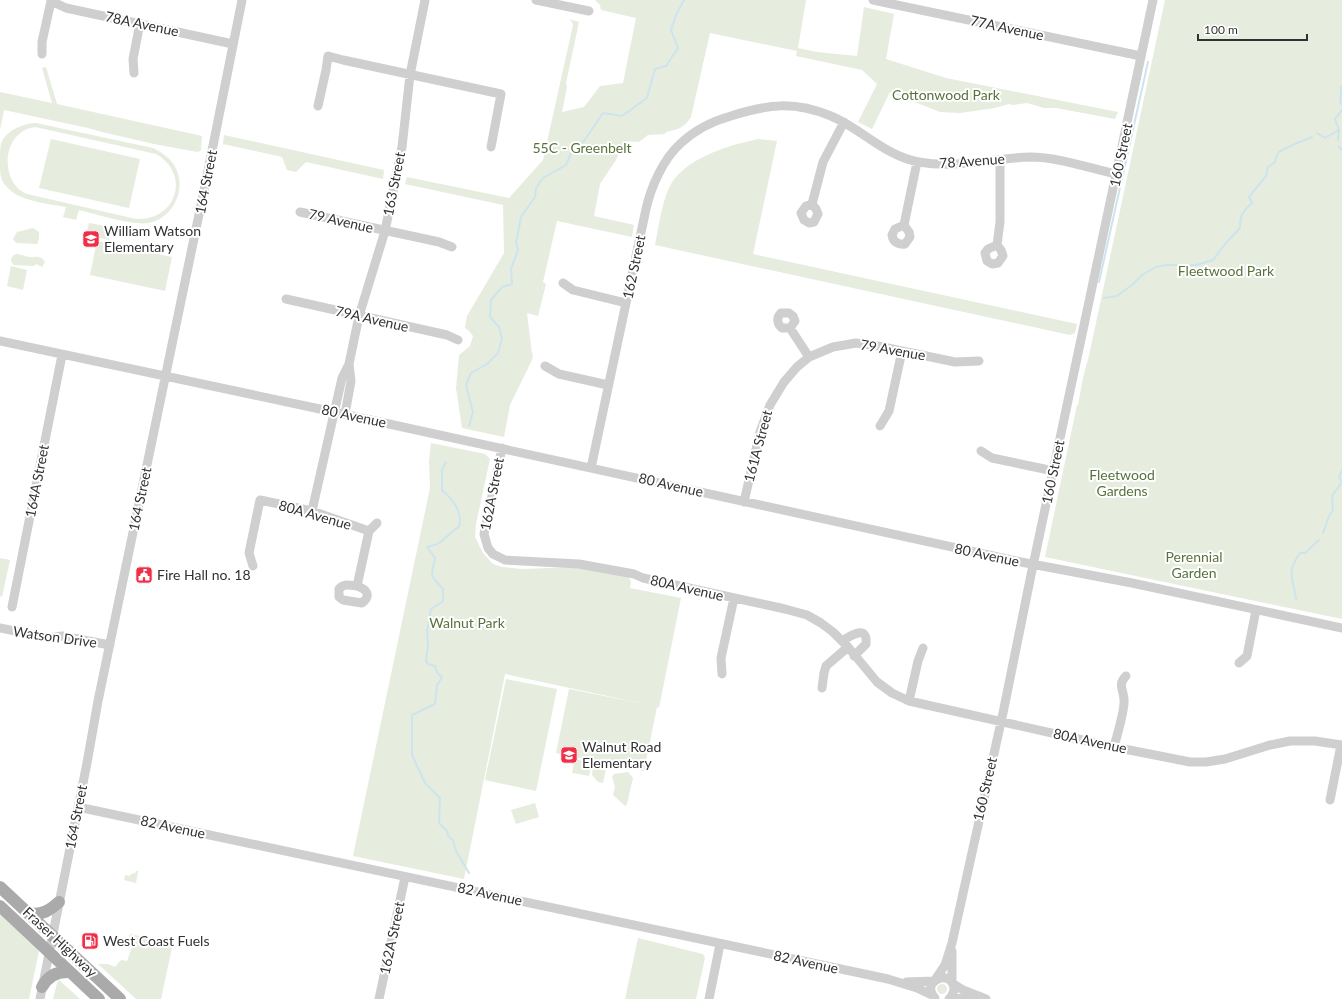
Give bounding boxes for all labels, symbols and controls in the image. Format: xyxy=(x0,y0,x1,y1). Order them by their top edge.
street label: 78A Avenue xyxy=(104,7,180,40)
street label: 77A Avenue xyxy=(969,11,1045,44)
scale bar xyxy=(1198,16,1307,42)
text: 100 m xyxy=(1204,22,1238,37)
park label: Cottonwood Park xyxy=(892,86,1001,103)
street label: 160 Street xyxy=(1105,121,1136,188)
park label: 55C - Greenbelt xyxy=(532,139,632,156)
street label: 164 Street xyxy=(191,148,220,215)
street label: 163 Street xyxy=(379,150,408,217)
street label: 78 Avenue xyxy=(939,150,1005,171)
street label: 79 Avenue xyxy=(307,205,375,236)
place label: William Watson Elementary xyxy=(104,222,201,255)
school or university icon: William Watson Elementary xyxy=(81,229,101,249)
street label: 162 Street xyxy=(618,233,649,300)
park label: Fleetwood Park xyxy=(1178,262,1275,279)
street label: 79A Avenue xyxy=(334,302,410,335)
street label: 79 Avenue xyxy=(859,335,927,364)
street label: 80 Avenue xyxy=(320,400,388,431)
street label: 161A Street xyxy=(740,408,775,484)
street label: 160 Street xyxy=(1037,438,1068,505)
street label: 164A Street xyxy=(21,443,52,519)
street label: 162A Street xyxy=(476,456,507,532)
street label: 164 Street xyxy=(124,465,155,532)
park label: Fleetwood Gardens xyxy=(1089,466,1155,499)
street label: 80 Avenue xyxy=(637,469,705,500)
street label: 80A Avenue xyxy=(277,496,353,533)
street label: 80 Avenue xyxy=(953,539,1021,570)
park label: Perennial Garden xyxy=(1166,548,1222,581)
public building icon: Fire Hall no. 18 xyxy=(134,565,154,585)
place label: Fire Hall no. 18 xyxy=(157,566,251,583)
street label: 80A Avenue xyxy=(649,571,725,604)
park label: Walnut Park xyxy=(429,614,506,631)
street label: Watson Drive xyxy=(12,622,98,651)
street label: 80A Avenue xyxy=(1052,724,1128,757)
place label: Walnut Road Elementary xyxy=(582,738,661,771)
school or university icon: Walnut Road Elementary xyxy=(559,745,579,765)
street label: 160 Street xyxy=(969,755,1000,822)
street label: 164 Street xyxy=(61,783,90,850)
street label: 82 Avenue xyxy=(139,811,207,842)
street label: 82 Avenue xyxy=(456,878,524,909)
street label: 162A Street xyxy=(376,900,408,976)
street label: Fraser Highway xyxy=(20,903,101,981)
fuel station icon: West Coast Fuels xyxy=(80,931,100,951)
place label: West Coast Fuels xyxy=(103,932,210,949)
street label: 82 Avenue xyxy=(772,946,840,977)

